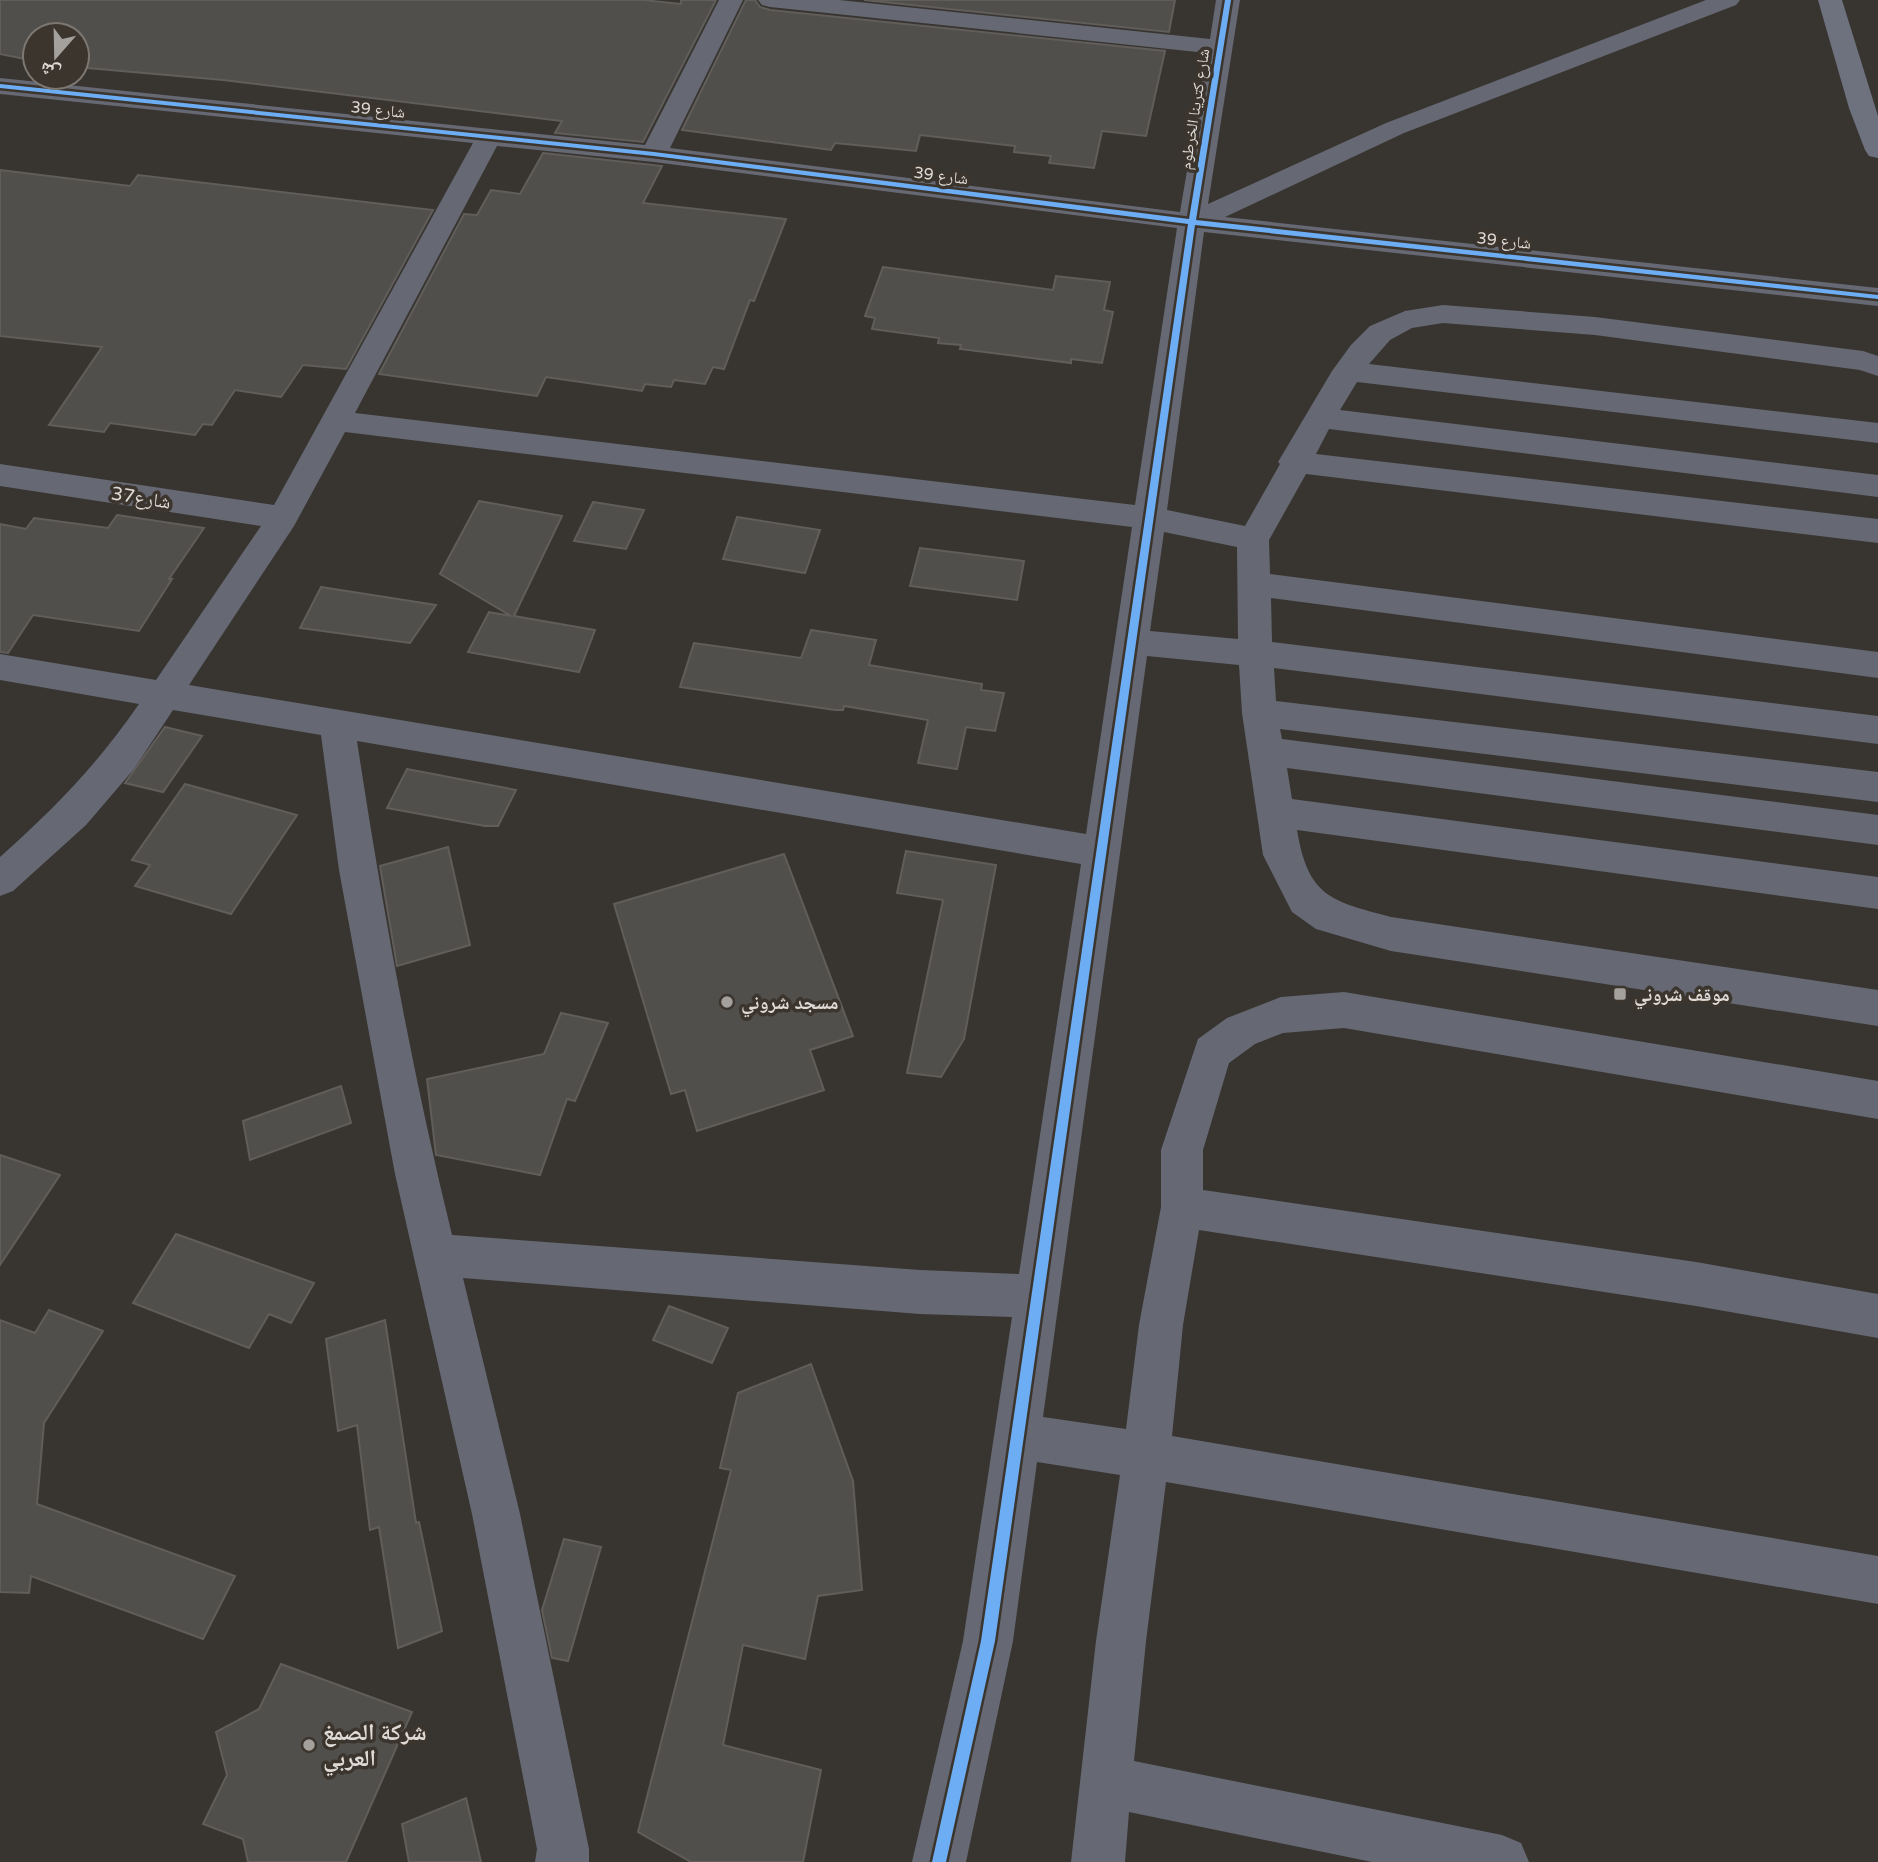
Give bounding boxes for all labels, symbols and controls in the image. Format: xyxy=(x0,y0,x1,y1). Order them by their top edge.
north arrow xyxy=(21,21,91,91)
street label: شارع كترينا الخرطوم xyxy=(1176,47,1214,171)
text: ش xyxy=(37,57,64,85)
street label: شارع 39 xyxy=(350,97,406,123)
street label: شارع 39 xyxy=(913,163,969,189)
street label: شارع 39 xyxy=(1476,228,1532,254)
street label: شارع37 xyxy=(109,482,172,514)
place label: موقف شروني xyxy=(1634,984,1730,1010)
marker: موقف شروني xyxy=(1612,986,1628,1002)
place label: مسجد شروني xyxy=(741,992,838,1018)
marker: مسجد شروني xyxy=(719,994,735,1010)
place label: شركة الصمغ العربي xyxy=(323,1719,427,1777)
marker: شركة الصمغ العربي xyxy=(301,1737,317,1753)

